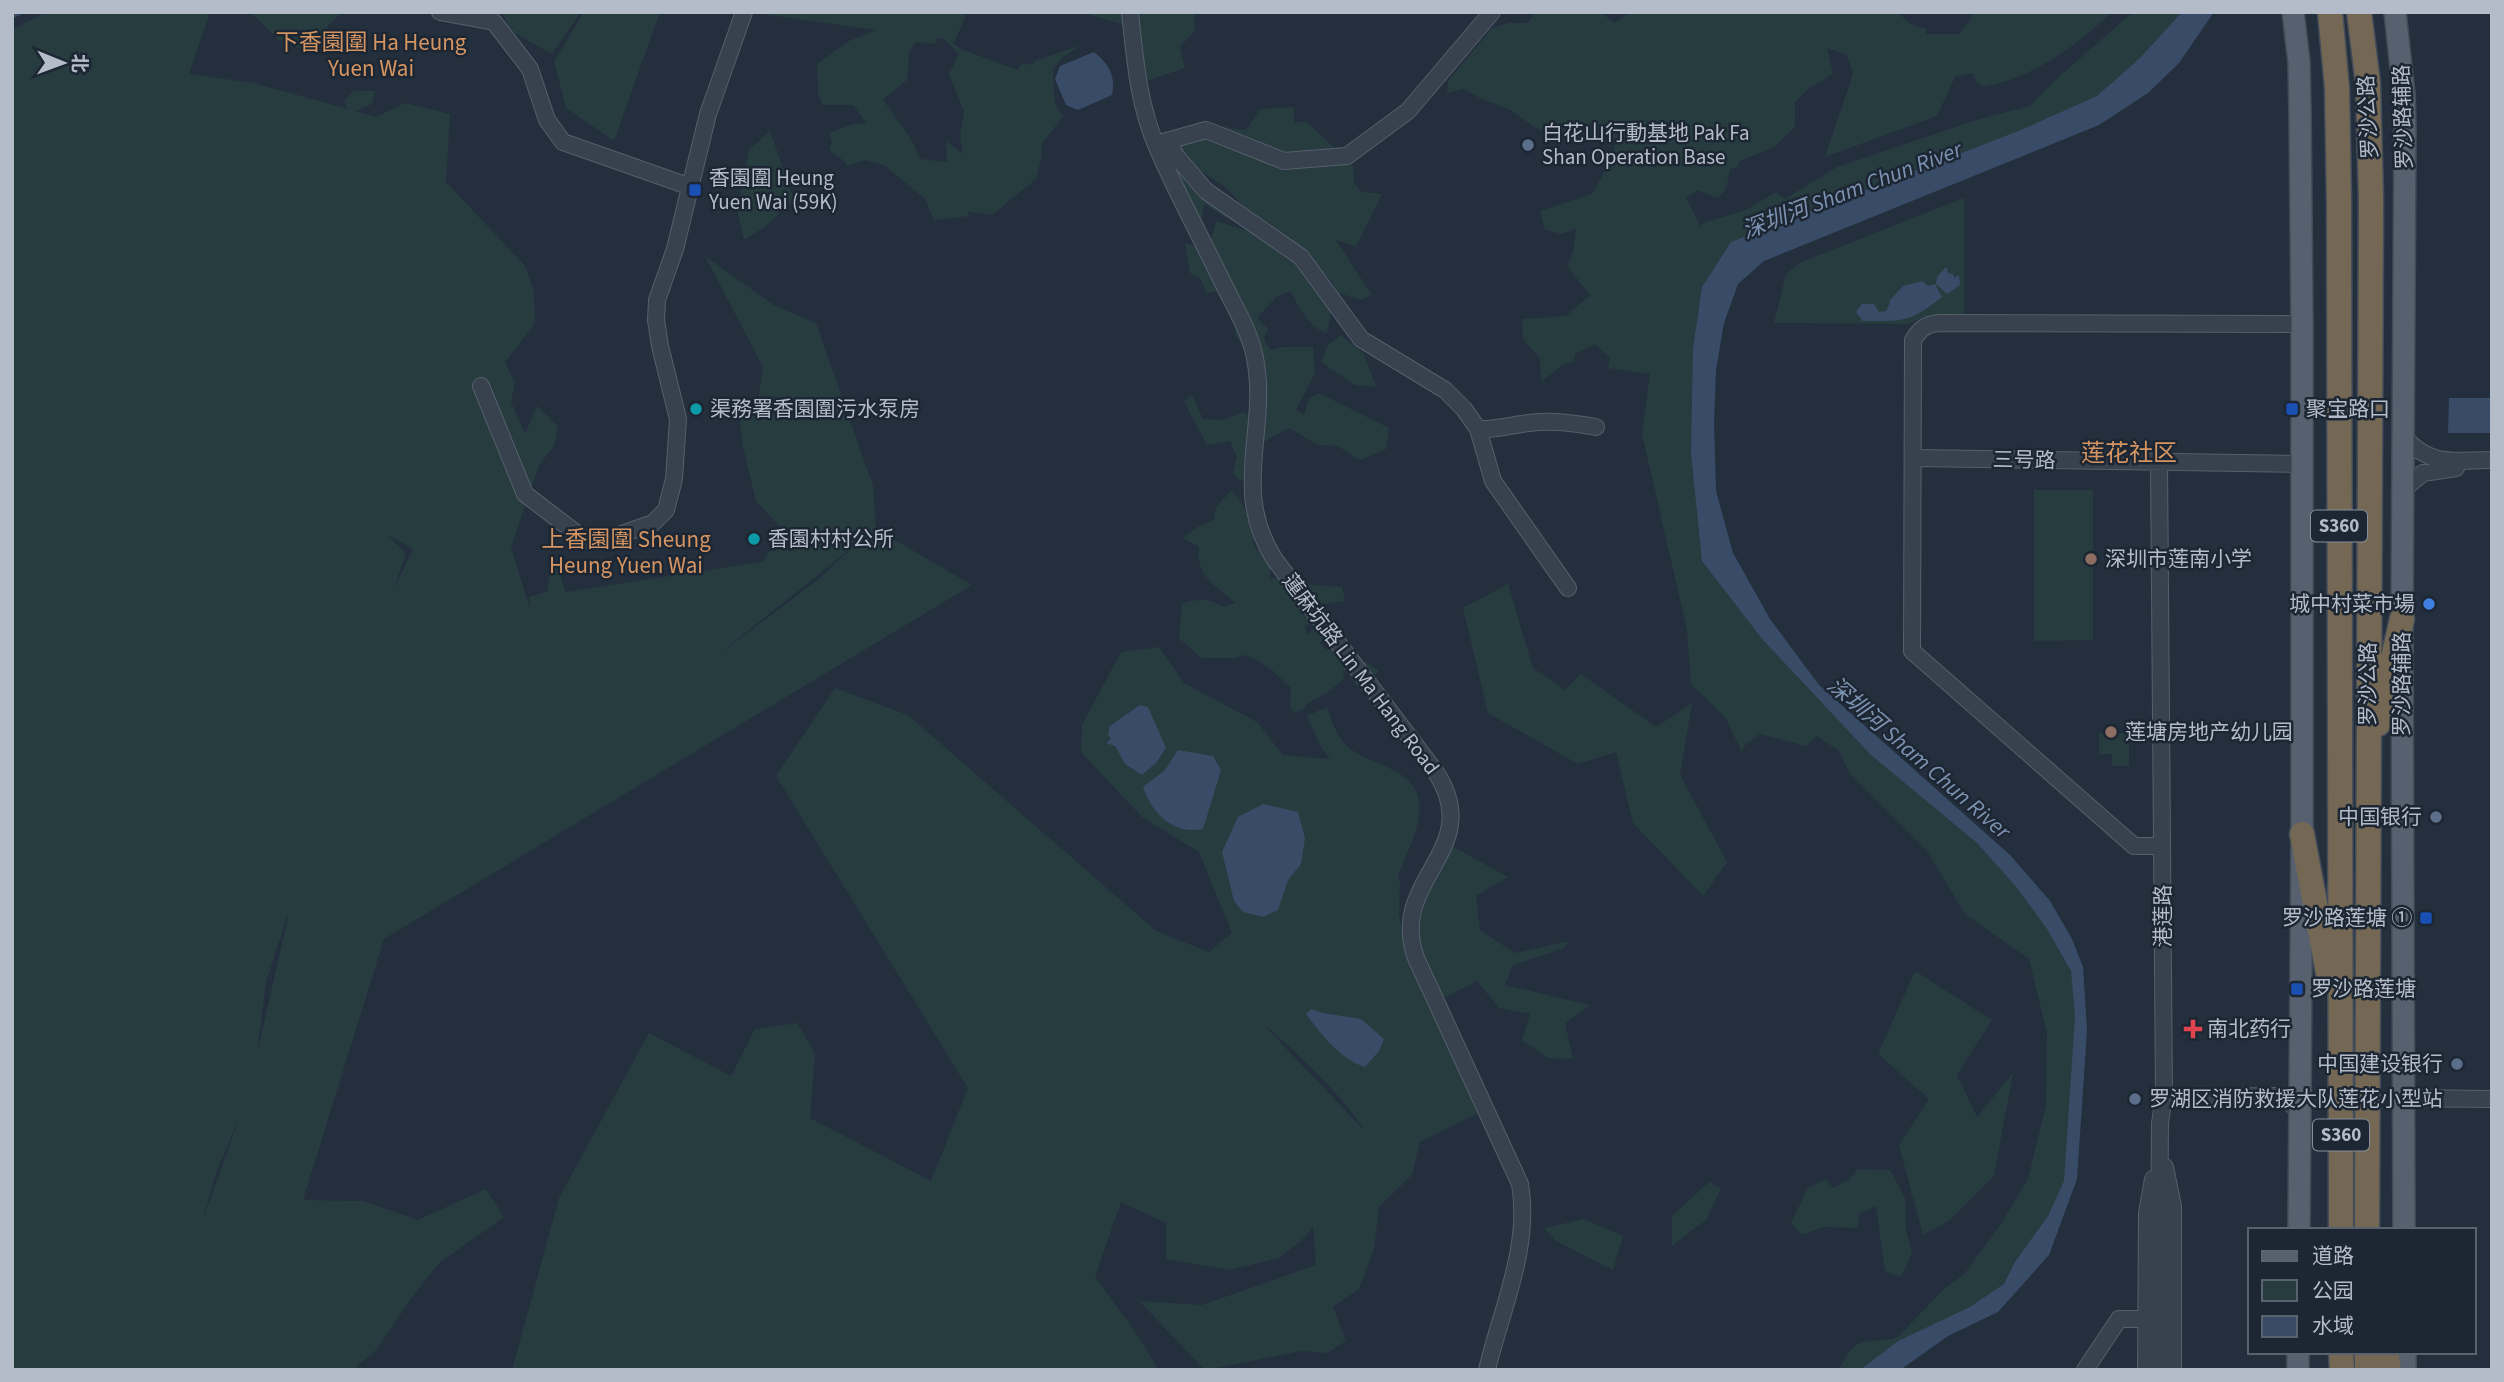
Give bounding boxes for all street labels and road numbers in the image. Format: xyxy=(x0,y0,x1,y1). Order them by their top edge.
street label: 罗沙路辅路 xyxy=(2386,64,2420,170)
street label: 罗沙公路 xyxy=(2351,74,2385,160)
street label: 三号路 xyxy=(1992,444,2056,476)
road number: S360 xyxy=(2311,510,2367,541)
street label: 蓮麻坑路 Lin Ma Hang Road xyxy=(1275,567,1447,781)
street label: 罗沙路辅路 xyxy=(2387,632,2417,737)
street label: 罗沙公路 xyxy=(2353,642,2383,726)
street label: 港莲路 xyxy=(2148,885,2178,948)
road number: S360 xyxy=(2313,1120,2369,1150)

